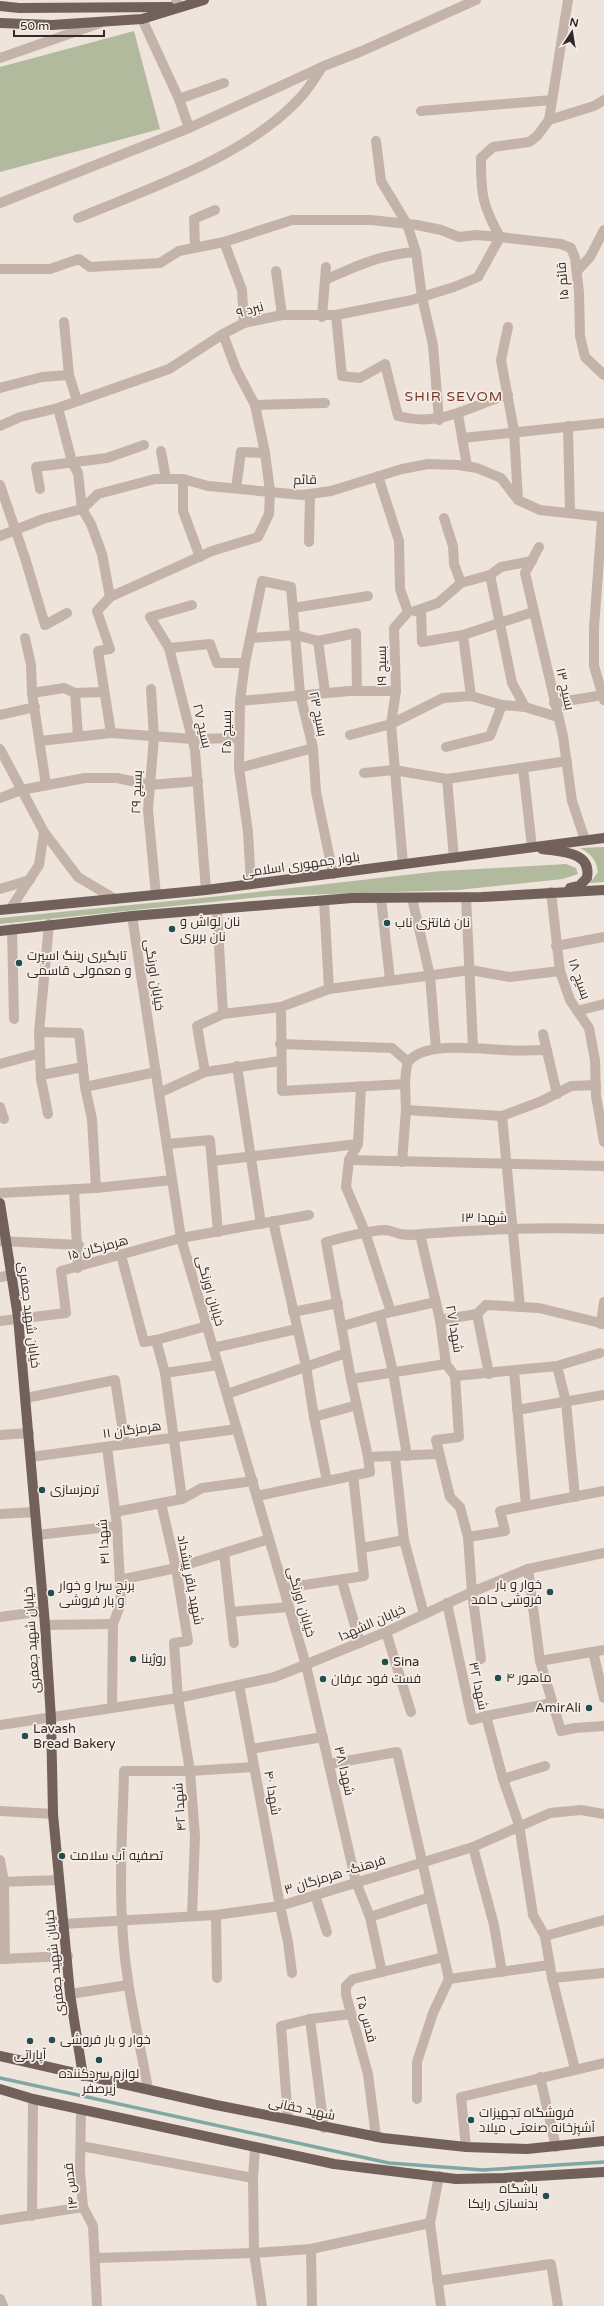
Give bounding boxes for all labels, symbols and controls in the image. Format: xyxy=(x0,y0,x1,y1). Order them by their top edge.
scale bar xyxy=(14,12,104,38)
north arrow xyxy=(552,12,592,52)
text: N xyxy=(568,15,580,30)
text: 50 m xyxy=(20,19,49,33)
street label: قائم ۱۵ xyxy=(553,261,574,301)
street label: نبرد ۹ xyxy=(235,299,265,321)
district label: SHIR SEVOM xyxy=(405,388,503,405)
street label: قائم xyxy=(293,472,317,489)
street label: بسیج ۱۹ xyxy=(374,645,390,687)
street label: بسیج ۱۳ xyxy=(552,666,578,712)
street label: بسیج ۲۳ xyxy=(305,690,331,738)
street label: بسیج ۲۷ xyxy=(189,702,215,750)
street label: بسیج ۲۵ xyxy=(219,710,235,754)
street label: بسیج ۲۹ xyxy=(128,770,146,814)
street label: بلوار جمهوری اسلامی xyxy=(241,849,361,881)
place label: نان لواش و نان بربری xyxy=(180,914,240,945)
place label: نان فانتزی ناب xyxy=(395,915,470,931)
marker: نان فانتزی ناب xyxy=(382,918,392,928)
marker: نان لواش و نان بربری xyxy=(167,924,177,934)
street label: خیابان اورنگی xyxy=(140,938,168,1012)
place label: تابگیری رینگ اسپرت و معمولی قاسمی xyxy=(27,948,132,979)
street label: بسیج ۱۸ xyxy=(564,956,594,1002)
marker: تابگیری رینگ اسپرت و معمولی قاسمی xyxy=(14,958,24,968)
street label: شهدا ۱۳ xyxy=(461,1210,507,1226)
street label: هرمزگان ۱۵ xyxy=(66,1232,130,1264)
street label: خیابان اورنگی xyxy=(192,1254,228,1328)
street label: خیابان شهید جعفری xyxy=(15,1261,43,1369)
street label: شهدا ۲۷ xyxy=(442,1304,466,1354)
street label: هرمزگان ۱۱ xyxy=(102,1418,162,1442)
place label: ترمزسازی xyxy=(50,1482,100,1498)
marker: ترمزسازی xyxy=(37,1485,47,1495)
street label: شهدا ۴۱ xyxy=(94,1519,114,1565)
street label: شهید باقر پیشداد xyxy=(172,1534,207,1626)
street label: خیابان اورنگی xyxy=(283,1565,319,1639)
place label: خوار و بار فروشی حامد xyxy=(471,1577,542,1608)
place label: برنج سرا و خوار و بار فروشی xyxy=(58,1578,135,1609)
street label: خیابان شهید جعفری xyxy=(20,1586,44,1694)
marker: خوار و بار فروشی حامد xyxy=(545,1587,555,1597)
marker: برنج سرا و خوار و بار فروشی xyxy=(46,1588,56,1598)
street label: خیابان الشهدا xyxy=(336,1601,408,1645)
place label: روژینا xyxy=(141,1651,166,1667)
marker: روژینا xyxy=(128,1654,138,1664)
place label: Sina xyxy=(393,1654,419,1670)
marker: Sina xyxy=(380,1657,390,1667)
street label: شهدا ۳۲ xyxy=(465,1660,491,1712)
place label: ماهور ۴ xyxy=(506,1670,551,1686)
place label: فست فود عرفان xyxy=(331,1671,421,1687)
marker: ماهور ۴ xyxy=(493,1673,503,1683)
marker: فست فود عرفان xyxy=(318,1674,328,1684)
place label: AmirAli xyxy=(535,1700,581,1716)
marker: AmirAli xyxy=(584,1703,594,1713)
place label: Lavash Bread Bakery xyxy=(33,1721,116,1752)
marker: Lavash Bread Bakery xyxy=(20,1731,30,1741)
street label: شهدا ۳۸ xyxy=(331,1745,357,1797)
street label: شهدا ۴۰ xyxy=(260,1769,284,1817)
street label: شهدا ۴۲ xyxy=(170,1782,190,1832)
place label: تصفیه آب سلامت xyxy=(70,1848,164,1864)
marker: تصفیه آب سلامت xyxy=(57,1851,67,1861)
street label: فرهنگ- هرمزگان ۳ xyxy=(282,1852,388,1898)
street label: خیابان شهید جعفری xyxy=(41,1909,69,2017)
street label: قدس ۲۵ xyxy=(352,1994,380,2044)
place label: خوار و بار فروشی xyxy=(60,2032,151,2048)
marker: خوار و بار فروشی xyxy=(47,2035,57,2045)
marker: آپاراتی xyxy=(25,2036,35,2046)
place label: آپاراتی xyxy=(14,2047,47,2064)
marker: لوازم سردکننده زیرصفر xyxy=(94,2055,104,2065)
place label: لوازم سردکننده زیرصفر xyxy=(59,2066,139,2097)
street label: شهید حقانی xyxy=(267,2094,337,2124)
place label: فروشگاه تجهیزات آشپزخانه صنعتی میلاد xyxy=(479,2105,596,2137)
marker: فروشگاه تجهیزات آشپزخانه صنعتی میلاد xyxy=(466,2115,476,2125)
street label: قدس ۱۴ xyxy=(61,2162,81,2210)
place label: باشگاه بدنسازی رایکا xyxy=(468,2181,538,2212)
marker: باشگاه بدنسازی رایکا xyxy=(541,2191,551,2201)

